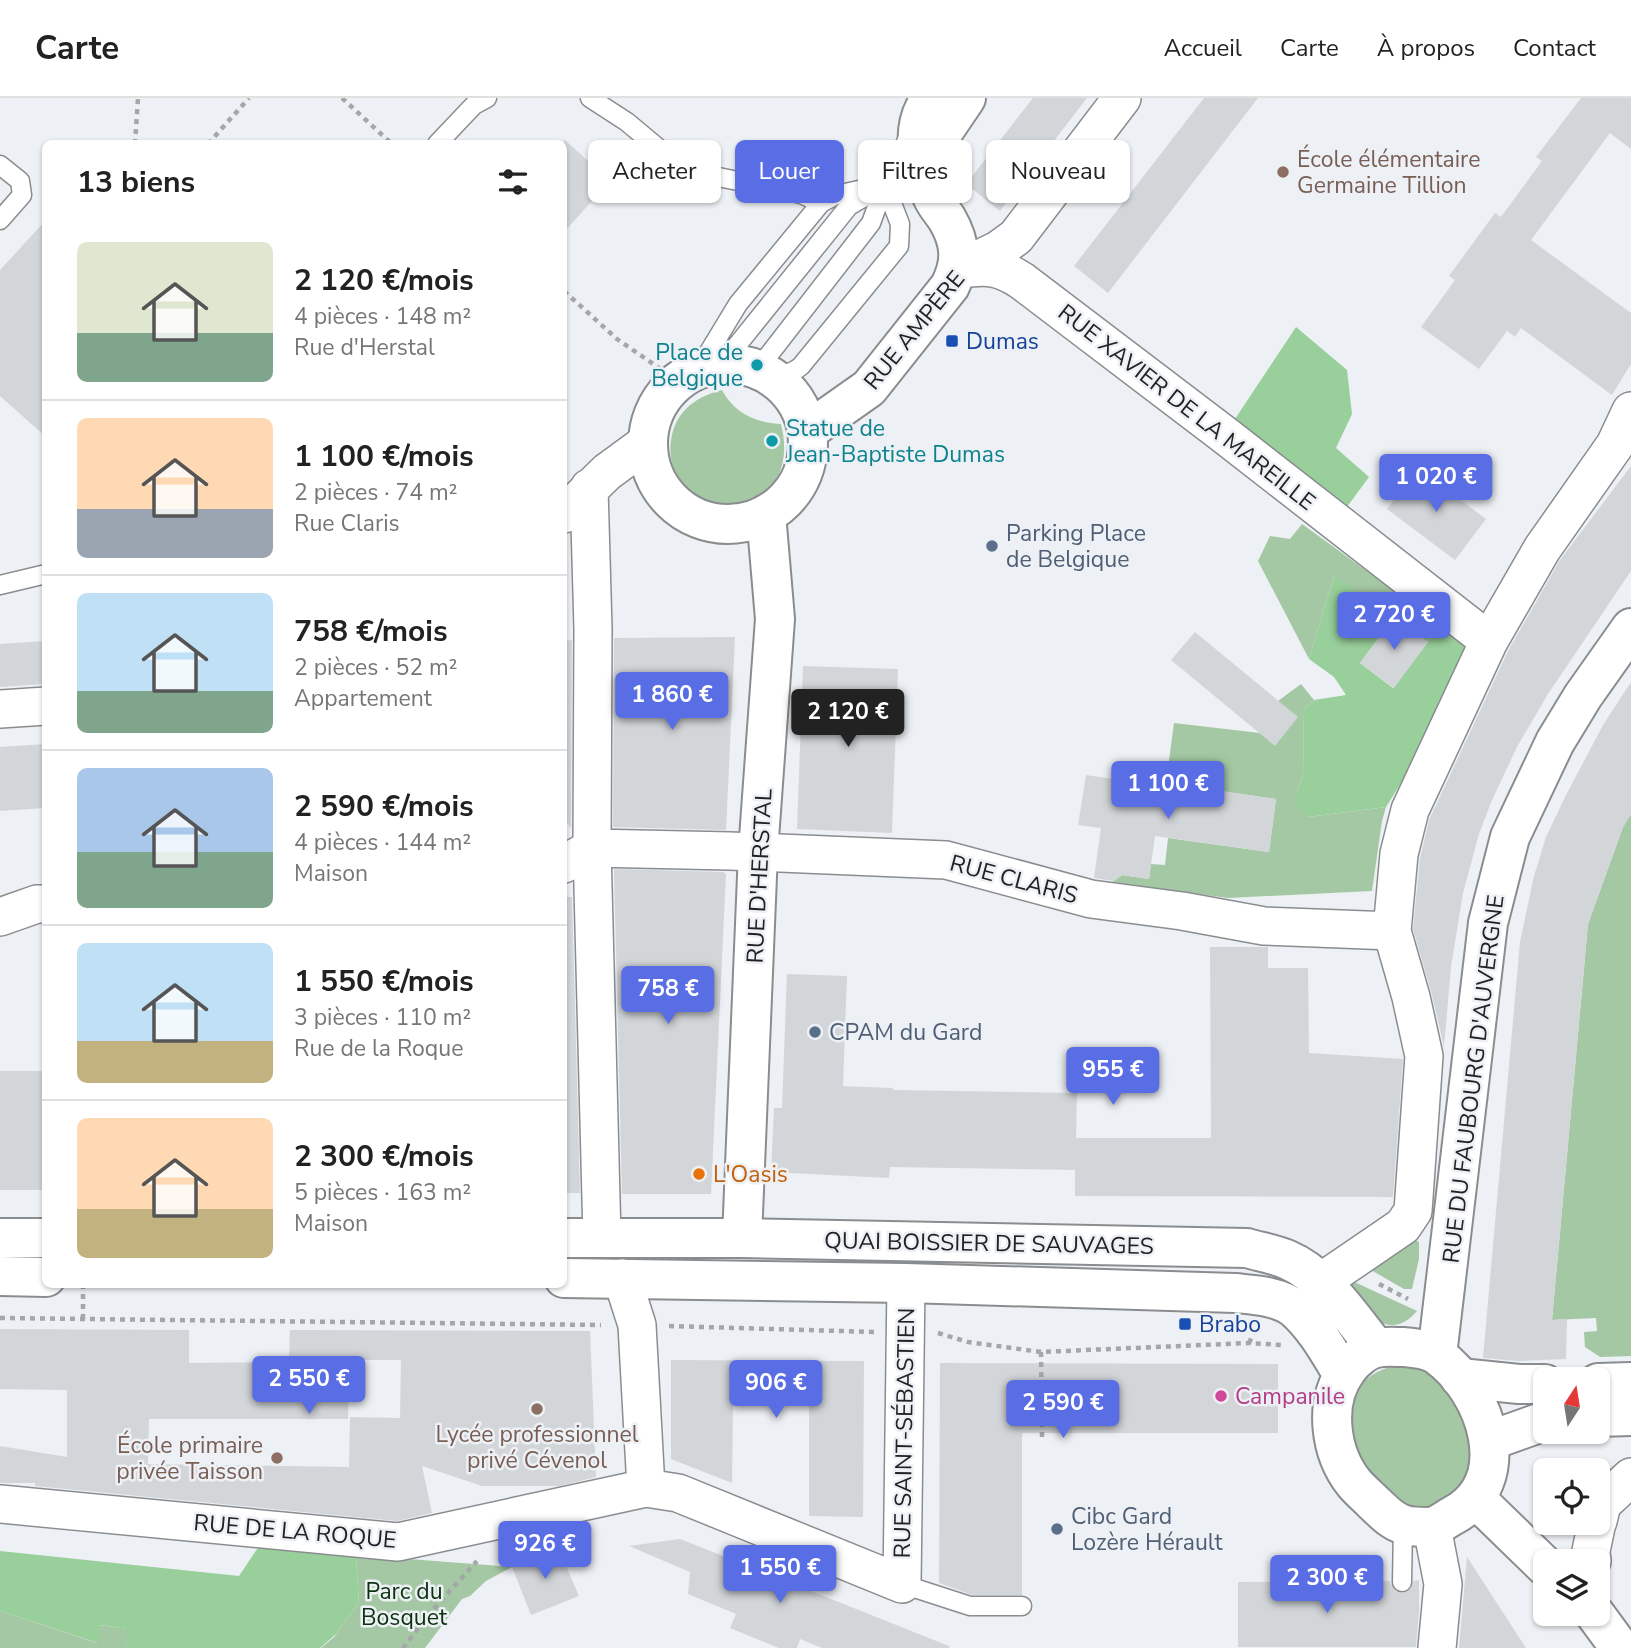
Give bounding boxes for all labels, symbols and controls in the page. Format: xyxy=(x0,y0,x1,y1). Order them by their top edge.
text: Carte xyxy=(35,26,119,71)
text: Accueil xyxy=(1164,32,1242,64)
text: Carte xyxy=(1280,32,1339,64)
text: À propos xyxy=(1377,32,1475,64)
text: Contact xyxy=(1513,32,1596,64)
chip: Acheter xyxy=(588,140,721,203)
chip: Louer xyxy=(735,140,844,203)
chip: Filtres xyxy=(858,140,972,203)
chip: Nouveau xyxy=(986,140,1130,203)
place label: École élémentaire Germaine Tillion xyxy=(1297,144,1480,201)
text: 13 biens xyxy=(77,162,195,203)
icon: filters xyxy=(494,163,532,201)
marker: École élémentaire Germaine Tillion xyxy=(1275,164,1291,180)
text: 2 120 €/mois xyxy=(294,260,474,301)
street label: RUE AMPÈRE xyxy=(857,264,972,396)
icon: home xyxy=(133,270,217,354)
street label: RUE XAVIER DE LA MAREILLE xyxy=(1052,297,1322,518)
text: 4 pièces · 148 m² xyxy=(294,301,471,332)
place label: Dumas xyxy=(966,326,1039,357)
text: Rue d'Herstal xyxy=(294,332,435,363)
marker: Dumas xyxy=(944,333,960,349)
place label: Place de Belgique xyxy=(651,337,743,394)
marker: Place de Belgique xyxy=(749,357,765,373)
place label: Statue de Jean-Baptiste Dumas xyxy=(785,413,1005,470)
marker: Statue de Jean-Baptiste Dumas xyxy=(764,433,780,449)
text: 1 100 €/mois xyxy=(294,436,474,477)
icon: home xyxy=(133,446,217,530)
pin: 1 020 € xyxy=(1371,454,1501,514)
text: 1 020 € xyxy=(1395,461,1477,492)
text: 2 pièces · 74 m² xyxy=(294,477,457,508)
text: Rue Claris xyxy=(294,508,400,539)
place label: Parking Place de Belgique xyxy=(1006,518,1146,575)
marker: Parking Place de Belgique xyxy=(984,538,1000,554)
pin: 2 720 € xyxy=(1329,592,1459,652)
text: 2 720 € xyxy=(1353,599,1435,630)
text: 758 €/mois xyxy=(294,611,448,652)
icon: home xyxy=(133,621,217,705)
text: 2 pièces · 52 m² xyxy=(294,652,457,683)
pin: 1 860 € xyxy=(607,672,737,732)
text: 1 860 € xyxy=(631,679,713,710)
text: Appartement xyxy=(294,683,432,714)
pin: 2 120 € xyxy=(783,690,913,749)
text: 2 120 € xyxy=(807,696,889,727)
pin: 1 100 € xyxy=(1103,762,1233,821)
text: 1 100 € xyxy=(1127,768,1209,799)
text: 2 590 €/mois xyxy=(294,786,474,827)
street label: RUE D'HERSTAL xyxy=(739,787,780,964)
icon: home xyxy=(133,796,217,880)
text: 4 pièces · 144 m² xyxy=(294,827,471,858)
street label: RUE CLARIS xyxy=(947,848,1081,911)
text: Maison xyxy=(294,858,368,889)
street label: RUE DU FAUBOURG D'AUVERGNE xyxy=(1436,893,1511,1265)
text: 1 550 €/mois xyxy=(294,961,474,1002)
pin: 758 € xyxy=(619,967,717,1026)
icon: home xyxy=(133,971,217,1055)
text: 758 € xyxy=(637,973,699,1004)
text: 3 pièces · 110 m² xyxy=(294,1002,471,1033)
place label: CPAM du Gard xyxy=(829,1017,982,1048)
marker: CPAM du Gard xyxy=(807,1024,823,1040)
text: Rue de la Roque xyxy=(294,1033,463,1064)
pin: 955 € xyxy=(1064,1048,1162,1107)
text: 955 € xyxy=(1082,1054,1144,1085)
text: 2 300 €/mois xyxy=(294,1136,474,1177)
icon: home xyxy=(133,1146,217,1230)
place label: L'Oasis xyxy=(713,1159,788,1190)
marker: L'Oasis xyxy=(691,1166,707,1182)
text: 5 pièces · 163 m² xyxy=(294,1177,471,1208)
text: Maison xyxy=(294,1208,368,1239)
street label: QUAI BOISSIER DE SAUVAGES xyxy=(824,1225,1154,1262)
street label: RUE SAINT-SÉBASTIEN xyxy=(887,1307,922,1559)
place label: Brabo xyxy=(1199,1309,1261,1340)
marker: Brabo xyxy=(1177,1316,1193,1332)
pin: 2 550 € xyxy=(244,1356,374,1416)
pin: 906 € xyxy=(727,1360,825,1420)
text: 2 550 € xyxy=(268,1363,350,1394)
text: 906 € xyxy=(745,1367,807,1398)
north arrow xyxy=(1533,1367,1610,1444)
map controls xyxy=(1533,1367,1610,1626)
pin: 2 590 € xyxy=(998,1380,1128,1440)
place label: Campanile xyxy=(1235,1381,1345,1412)
text: 2 590 € xyxy=(1022,1387,1104,1418)
marker: Campanile xyxy=(1213,1388,1229,1404)
marker: Lycée professionnel privé Cévenol xyxy=(529,1401,545,1417)
place label: Lycée professionnel privé Cévenol xyxy=(435,1419,639,1476)
place label: École primaire privée Taisson xyxy=(116,1430,263,1487)
marker: École primaire privée Taisson xyxy=(269,1450,285,1466)
button: locate xyxy=(1533,1458,1610,1535)
place label: Cibc Gard Lozère Hérault xyxy=(1071,1501,1223,1558)
street label: RUE DE LA ROQUE xyxy=(192,1507,398,1556)
marker: Cibc Gard Lozère Hérault xyxy=(1049,1521,1065,1537)
pin: 926 € xyxy=(496,1522,594,1581)
text: 926 € xyxy=(514,1528,576,1559)
pin: 1 550 € xyxy=(715,1546,845,1605)
button: layers xyxy=(1533,1549,1610,1626)
text: 1 550 € xyxy=(739,1552,821,1583)
pin: 2 300 € xyxy=(1262,1556,1392,1615)
text: 2 300 € xyxy=(1286,1562,1368,1593)
park label: Parc du Bosquet xyxy=(361,1576,448,1633)

